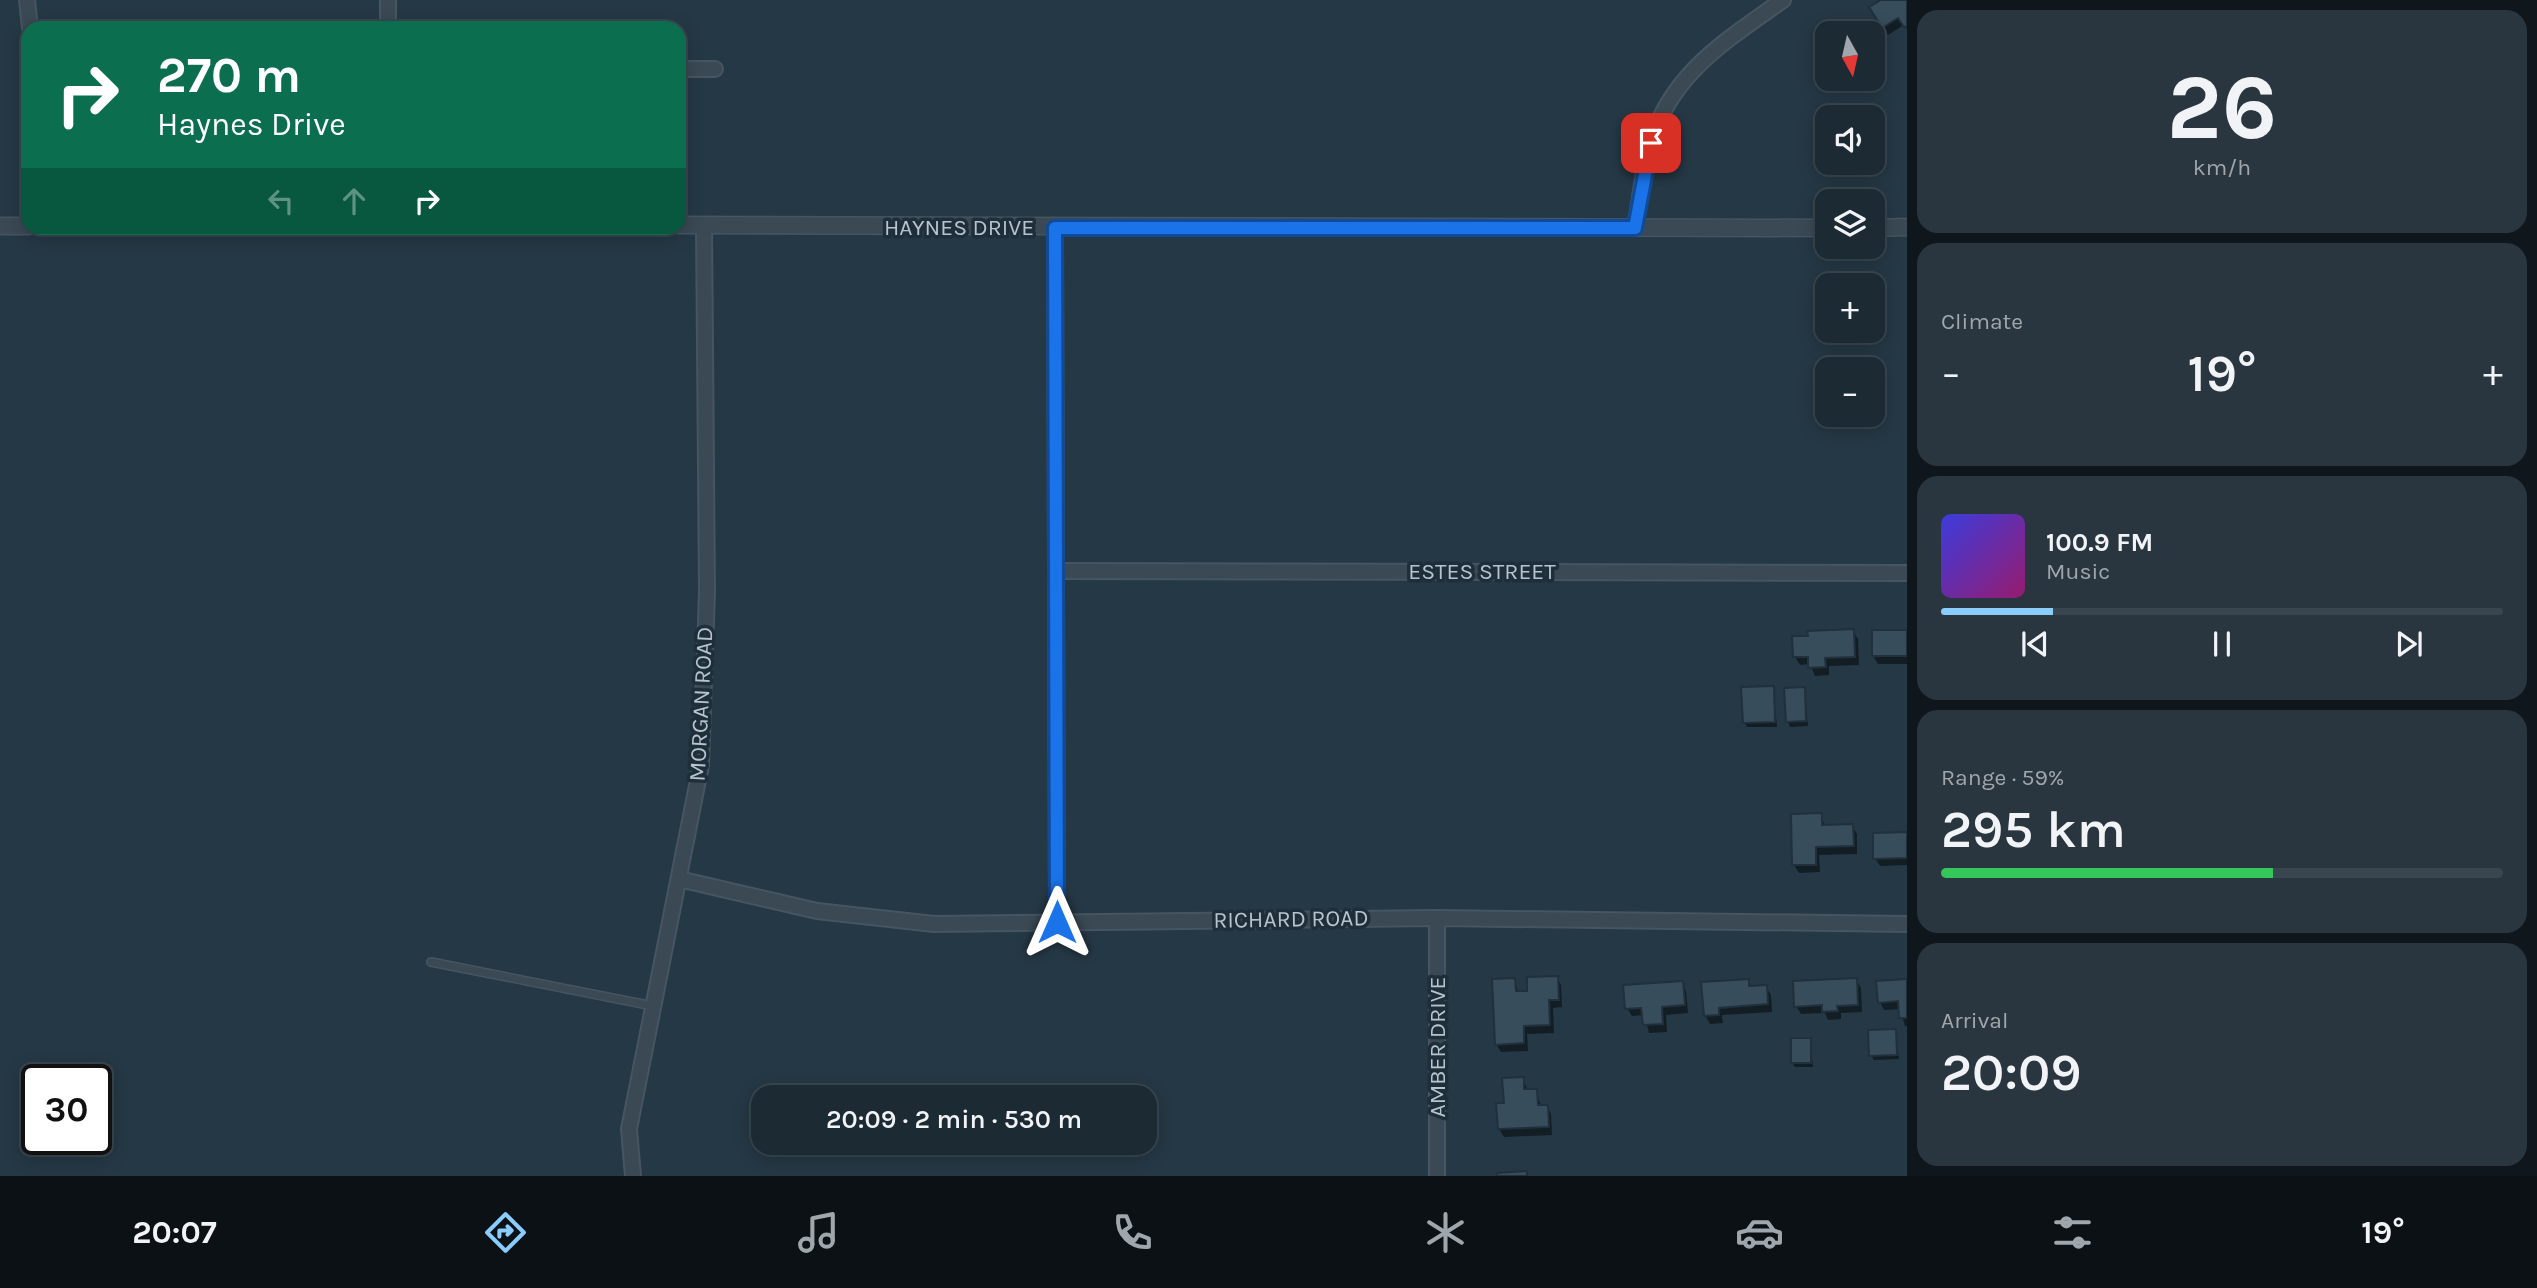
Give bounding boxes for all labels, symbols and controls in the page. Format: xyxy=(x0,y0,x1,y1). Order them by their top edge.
north arrow xyxy=(1815,21,1885,91)
map controls xyxy=(1815,21,1885,427)
text: 270 m xyxy=(157,47,301,104)
icon: right xyxy=(42,49,133,140)
text: 26 xyxy=(2167,55,2277,161)
button: sound xyxy=(1815,105,1885,175)
text: Haynes Drive xyxy=(157,106,346,143)
pin xyxy=(1621,113,1681,173)
icon: arrive xyxy=(1632,124,1670,162)
text: km/h xyxy=(2193,154,2251,181)
icon: left xyxy=(262,182,300,220)
icon: ahead xyxy=(335,182,373,220)
icon: right xyxy=(408,182,446,220)
button: layers xyxy=(1815,189,1885,259)
street label: HAYNES DRIVE xyxy=(884,214,1034,241)
button: + xyxy=(1815,273,1885,343)
text: Climate xyxy=(1941,308,2023,335)
text: 19° xyxy=(2188,343,2256,404)
text: − xyxy=(1941,351,1961,396)
text: + xyxy=(2483,351,2503,396)
button: − xyxy=(1815,357,1885,427)
text: 100.9 FM xyxy=(2046,527,2153,558)
street label: ESTES STREET xyxy=(1408,558,1556,585)
text: Music xyxy=(2046,558,2110,585)
icon: previous xyxy=(2016,625,2054,663)
icon: pause xyxy=(2203,625,2241,663)
icon: next xyxy=(2390,625,2428,663)
street label: MORGAN ROAD xyxy=(683,626,719,782)
text: Range · 59% xyxy=(1941,764,2064,791)
text: 295 km xyxy=(1941,799,2126,860)
position arrow xyxy=(1020,885,1094,959)
street label: RICHARD ROAD xyxy=(1213,904,1369,934)
street label: AMBER DRIVE xyxy=(1424,976,1451,1118)
text: Arrival xyxy=(1941,1007,2008,1034)
text: 20:09 xyxy=(1941,1042,2082,1103)
speed limit sign: 30 xyxy=(21,1064,112,1155)
text: 20:09 · 2 min · 530 m xyxy=(826,1104,1082,1135)
icon: directions xyxy=(481,1208,530,1257)
icon: music xyxy=(794,1208,843,1257)
icon: phone xyxy=(1108,1208,1157,1257)
icon: climate xyxy=(1421,1208,1470,1257)
icon: car xyxy=(1735,1208,1784,1257)
icon: filters xyxy=(2048,1208,2097,1257)
text: 20:07 xyxy=(132,1214,217,1251)
text: 19° xyxy=(2361,1214,2405,1251)

